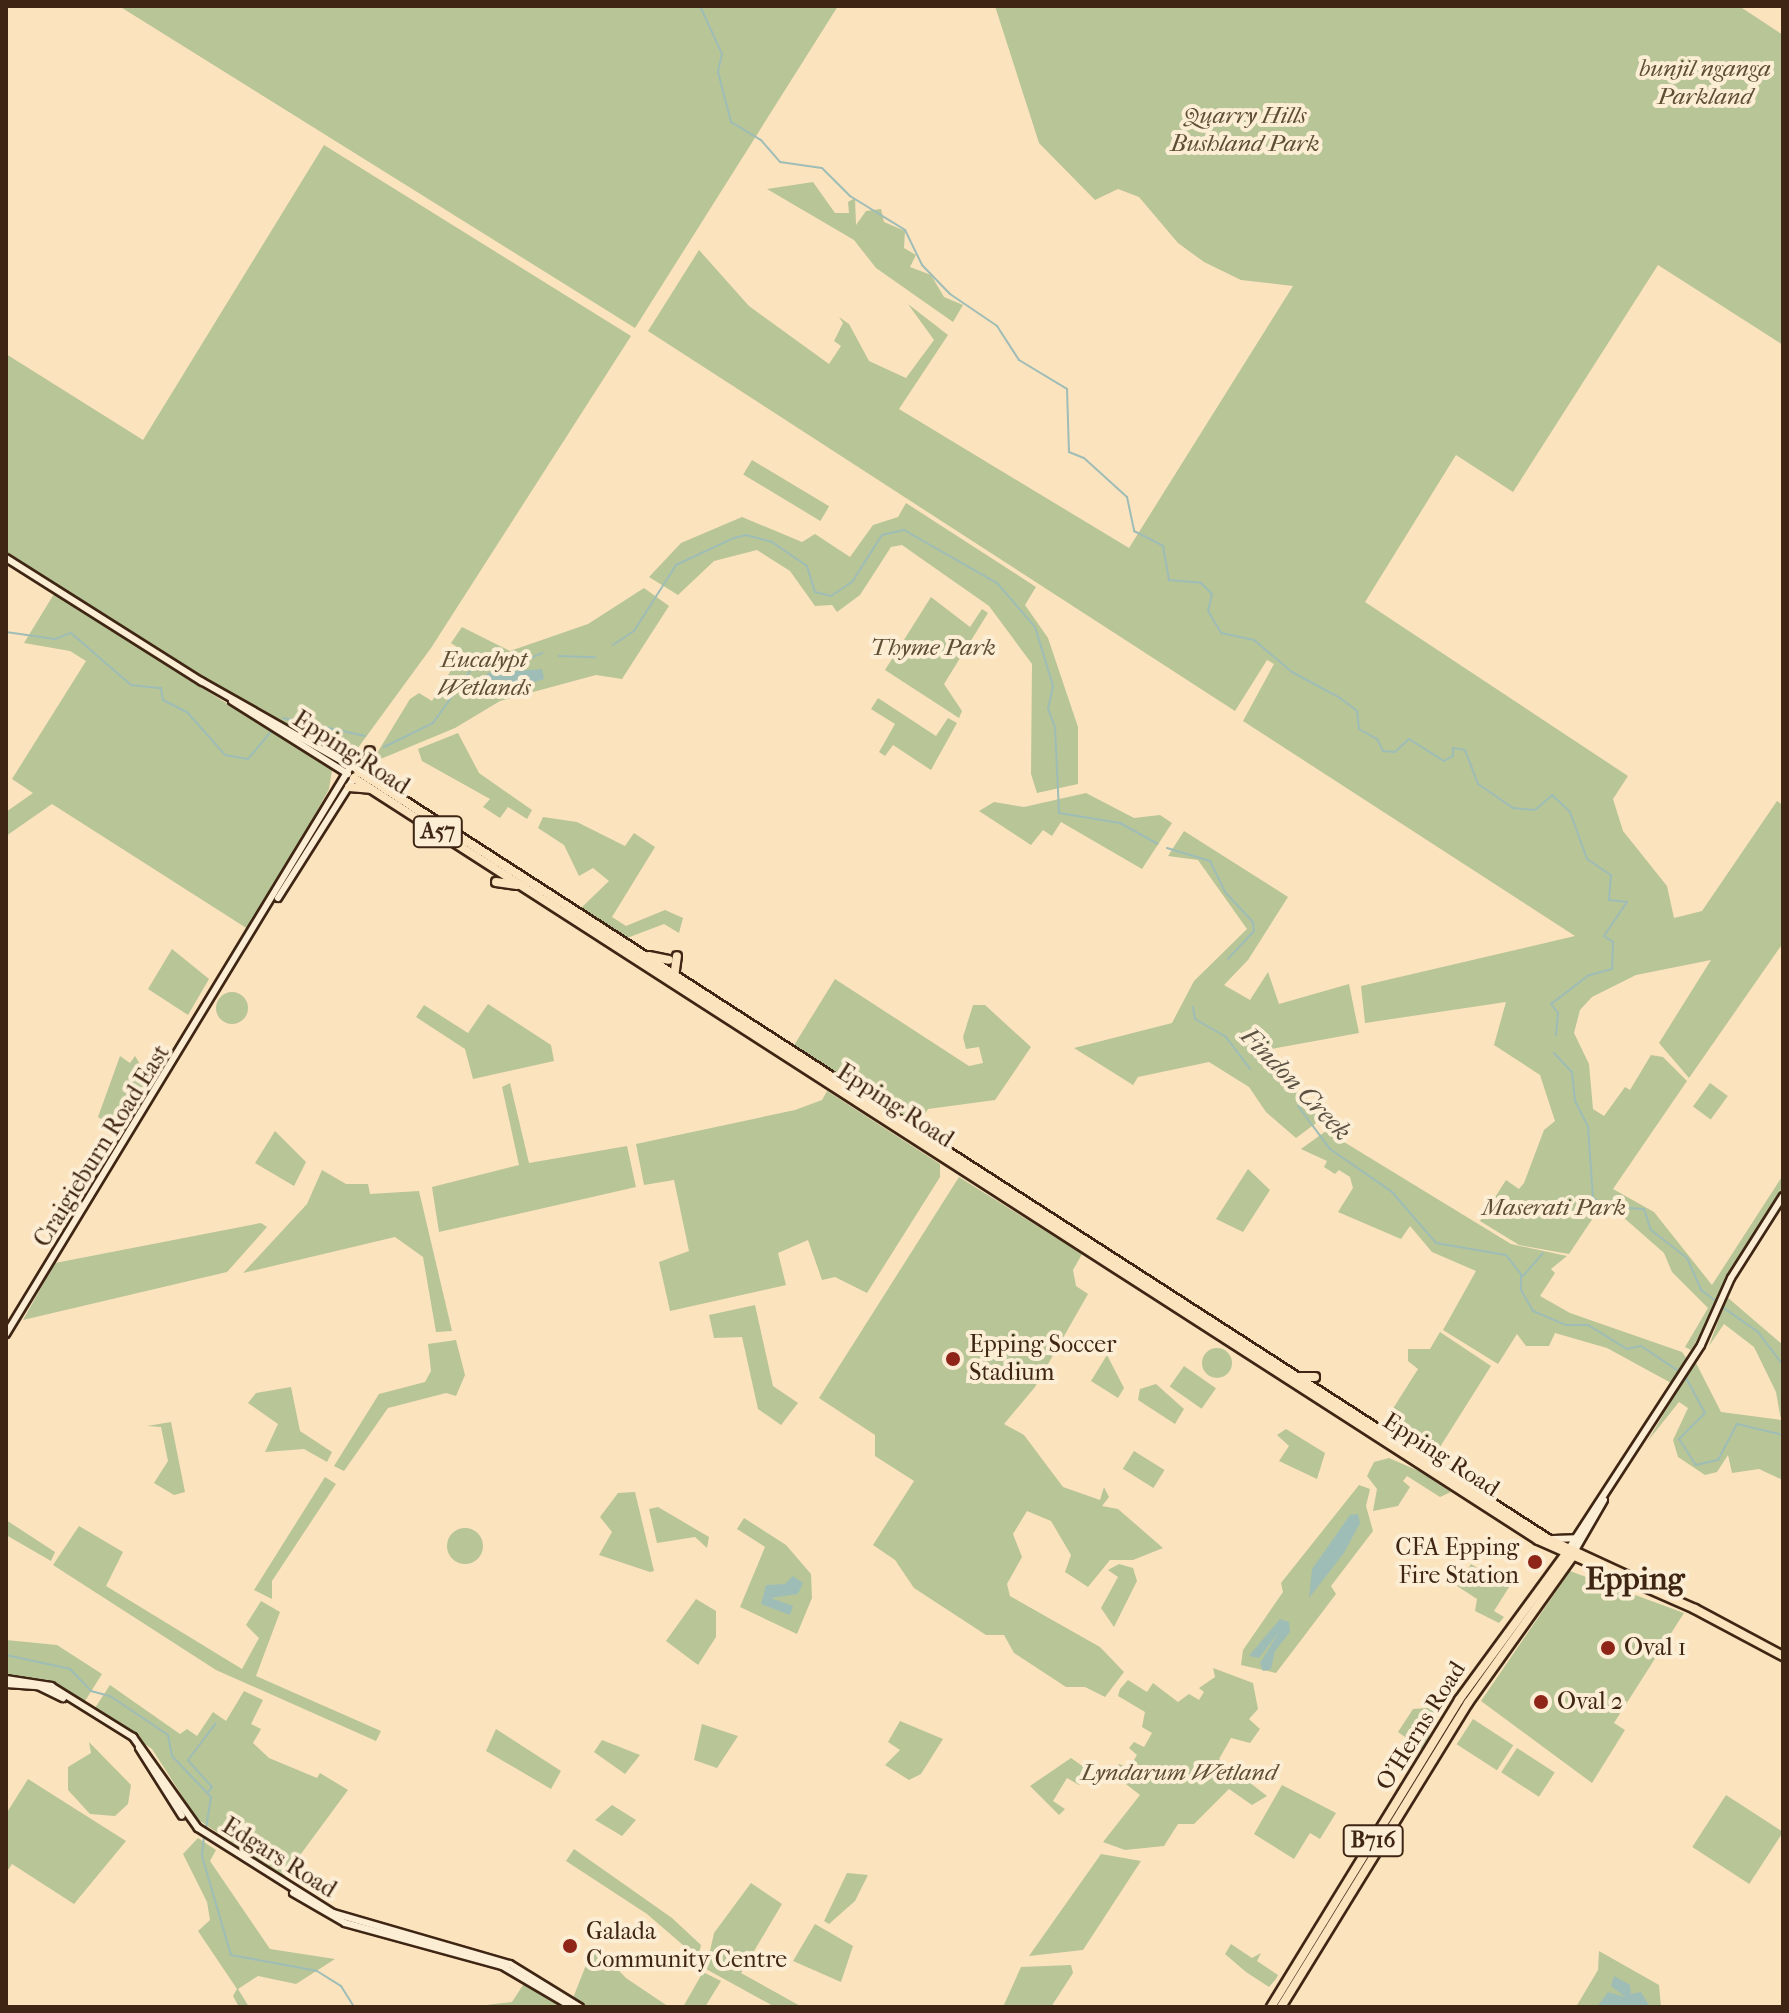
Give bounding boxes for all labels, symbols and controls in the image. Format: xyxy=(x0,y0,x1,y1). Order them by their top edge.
park label: bunjil nganga Parkland xyxy=(1639,55,1771,111)
park label: Quarry Hills Bushland Park xyxy=(1170,102,1320,158)
park label: Thyme Park xyxy=(870,634,996,662)
park label: Eucalypt Wetlands xyxy=(438,646,530,702)
street label: Epping Road xyxy=(287,705,415,801)
road number: A57 xyxy=(412,814,464,850)
water label: Findon Creek xyxy=(1234,1021,1358,1147)
street label: Craigieburn Road East xyxy=(28,1040,176,1252)
street label: Epping Road xyxy=(831,1058,959,1154)
park label: Maserati Park xyxy=(1482,1194,1626,1222)
place label: Epping Soccer Stadium xyxy=(969,1331,1116,1387)
marker: Epping Soccer Stadium xyxy=(944,1350,962,1368)
street label: Epping Road xyxy=(1377,1407,1505,1503)
place label: CFA Epping Fire Station xyxy=(1395,1534,1519,1590)
marker: CFA Epping Fire Station xyxy=(1526,1553,1544,1571)
district label: Epping xyxy=(1585,1560,1685,1598)
place label: Oval 1 xyxy=(1624,1634,1686,1662)
marker: Oval 1 xyxy=(1599,1639,1617,1657)
street label: O'Herns Road xyxy=(1370,1656,1472,1796)
place label: Oval 2 xyxy=(1557,1688,1623,1716)
marker: Oval 2 xyxy=(1532,1693,1550,1711)
park label: Lyndarum Wetland xyxy=(1081,1759,1277,1787)
street label: Edgars Road xyxy=(217,1812,341,1904)
road number: B716 xyxy=(1341,1823,1405,1859)
place label: Galada Community Centre xyxy=(586,1918,787,1974)
marker: Galada Community Centre xyxy=(561,1937,579,1955)

